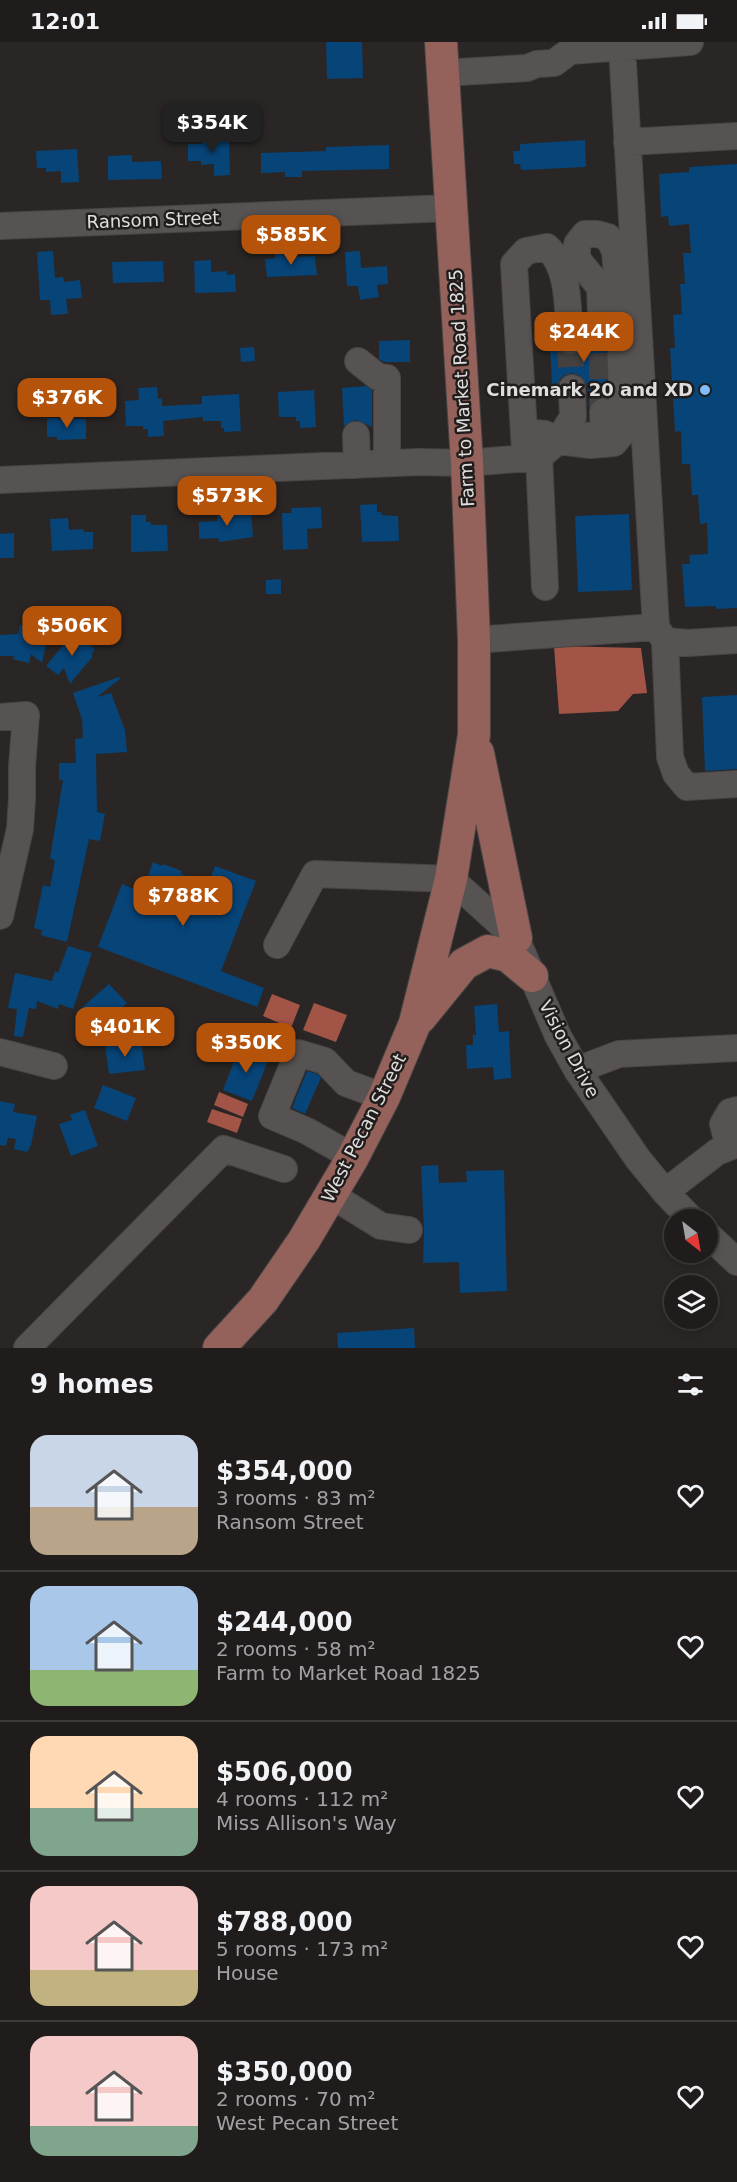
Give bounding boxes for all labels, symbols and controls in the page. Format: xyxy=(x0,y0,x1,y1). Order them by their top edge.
text: 12:01 xyxy=(30,9,100,34)
pin: $354K xyxy=(170,103,254,154)
text: $354K xyxy=(176,110,248,134)
street label: Ransom Street xyxy=(86,207,220,232)
pin: $585K xyxy=(249,215,333,266)
text: $585K xyxy=(255,222,327,246)
street label: Farm to Market Road 1825 xyxy=(445,269,478,507)
pin: $244K xyxy=(542,312,626,363)
text: $244K xyxy=(548,319,620,343)
pin: $376K xyxy=(25,378,109,429)
place label: Cinemark 20 and XD xyxy=(486,379,693,400)
marker: Cinemark 20 and XD xyxy=(698,383,712,397)
text: $376K xyxy=(31,385,103,409)
pin: $573K xyxy=(185,476,269,527)
text: $573K xyxy=(191,483,263,507)
pin: $506K xyxy=(30,606,114,657)
text: $506K xyxy=(36,613,108,637)
pin: $788K xyxy=(141,876,225,927)
text: $788K xyxy=(147,883,219,907)
street label: Vision Drive xyxy=(535,996,604,1101)
pin: $401K xyxy=(83,1007,167,1058)
text: $401K xyxy=(89,1014,161,1038)
pin: $350K xyxy=(204,1023,288,1074)
text: $350K xyxy=(210,1030,282,1054)
street label: West Pecan Street xyxy=(317,1050,410,1206)
north arrow xyxy=(664,1209,718,1263)
map controls xyxy=(664,1209,718,1329)
button: layers xyxy=(664,1275,718,1329)
icon: filters xyxy=(674,1368,707,1401)
text: 9 homes xyxy=(30,1369,154,1399)
text: $354,000 xyxy=(216,1456,353,1486)
icon: home xyxy=(78,1459,150,1531)
icon: heart xyxy=(674,1479,707,1512)
text: 3 rooms · 83 m² xyxy=(216,1486,376,1510)
text: Ransom Street xyxy=(216,1510,364,1534)
text: $244,000 xyxy=(216,1607,353,1637)
icon: home xyxy=(78,1610,150,1682)
icon: heart xyxy=(674,1630,707,1663)
text: 2 rooms · 58 m² xyxy=(216,1637,376,1661)
text: Farm to Market Road 1825 xyxy=(216,1661,481,1685)
text: $506,000 xyxy=(216,1757,353,1787)
icon: home xyxy=(78,1760,150,1832)
icon: heart xyxy=(674,1780,707,1813)
text: 4 rooms · 112 m² xyxy=(216,1787,388,1811)
text: Miss Allison's Way xyxy=(216,1811,397,1835)
text: $788,000 xyxy=(216,1907,353,1937)
icon: home xyxy=(78,1910,150,1982)
icon: heart xyxy=(674,1930,707,1963)
text: 5 rooms · 173 m² xyxy=(216,1937,388,1961)
text: House xyxy=(216,1961,279,1985)
text: $350,000 xyxy=(216,2057,353,2087)
icon: home xyxy=(78,2060,150,2132)
icon: heart xyxy=(674,2080,707,2113)
text: 2 rooms · 70 m² xyxy=(216,2087,376,2111)
text: West Pecan Street xyxy=(216,2111,398,2135)

